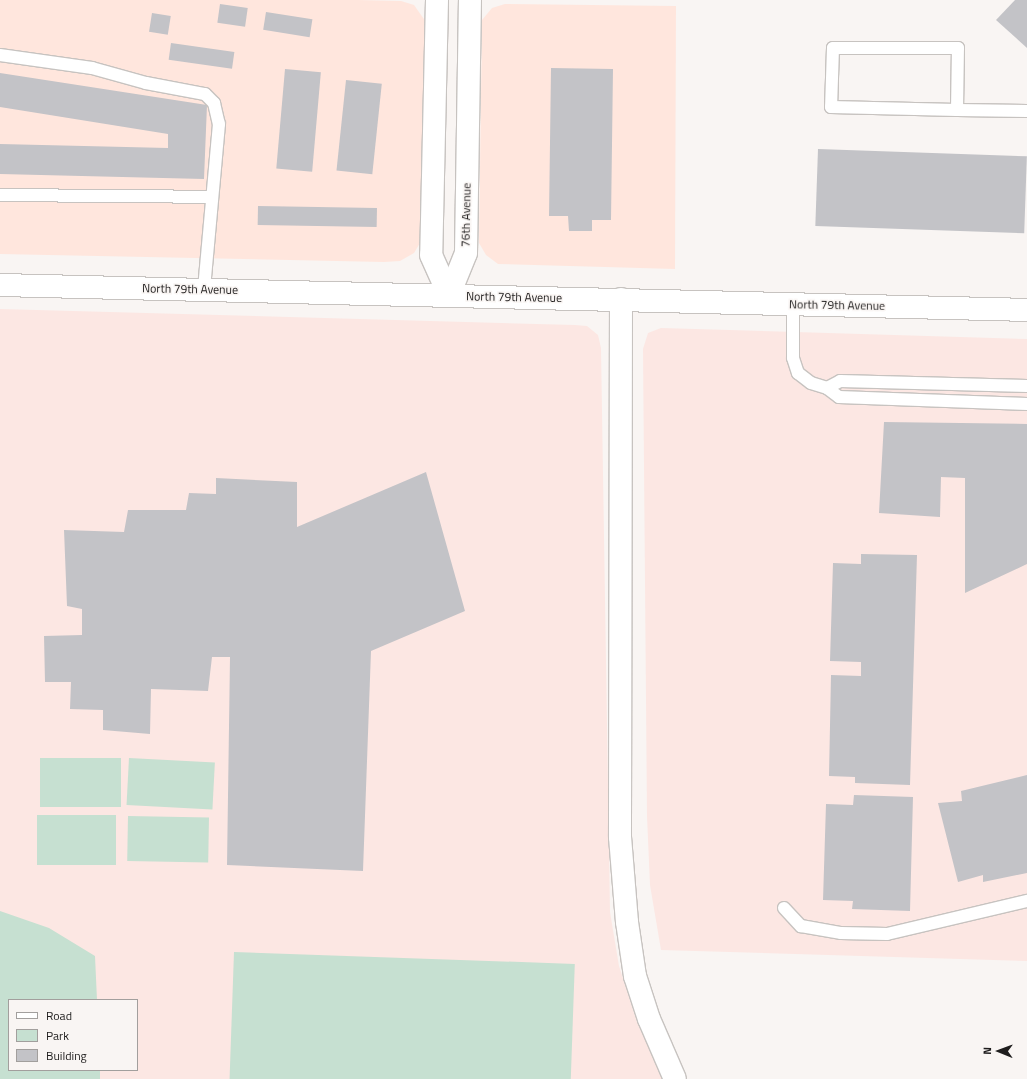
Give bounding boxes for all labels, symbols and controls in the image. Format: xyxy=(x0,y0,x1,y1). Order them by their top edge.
street label: 76th Avenue xyxy=(458,183,474,247)
street label: North 79th Avenue xyxy=(142,281,238,297)
street label: North 79th Avenue xyxy=(466,289,562,305)
street label: North 79th Avenue xyxy=(789,297,885,313)
legend xyxy=(8,999,138,1071)
text: Road xyxy=(46,1006,72,1025)
text: Park xyxy=(46,1026,69,1045)
north arrow xyxy=(979,1031,1019,1071)
text: Building xyxy=(46,1046,87,1065)
text: N xyxy=(979,1047,995,1055)

